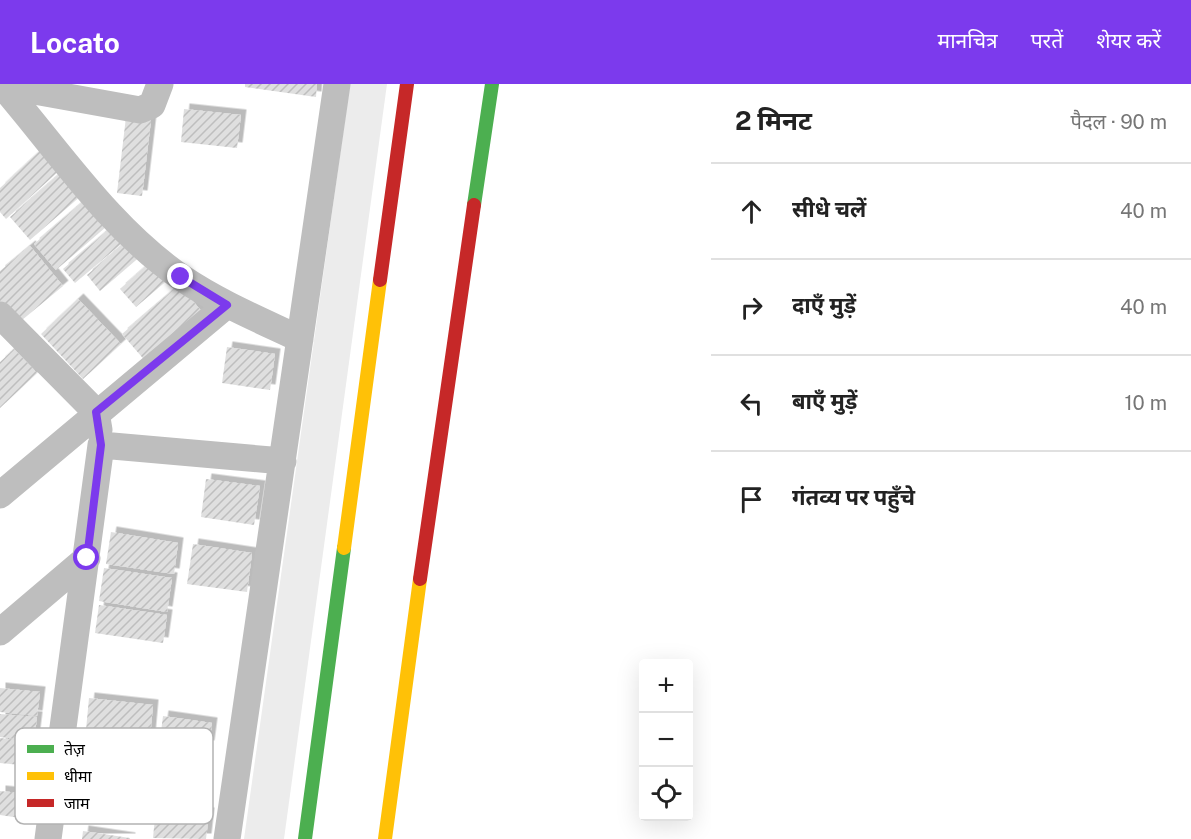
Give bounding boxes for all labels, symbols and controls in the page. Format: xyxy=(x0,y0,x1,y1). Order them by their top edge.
text: Locato xyxy=(30,26,120,59)
text: मानचित्र xyxy=(938,28,998,53)
text: परतें xyxy=(1031,28,1063,53)
text: शेयर करें xyxy=(1096,28,1161,53)
text: 2 मिनट xyxy=(735,105,812,136)
text: पैदल · 90 m xyxy=(1071,110,1167,134)
icon: ahead xyxy=(735,195,768,228)
text: सीधे चलें xyxy=(792,196,866,222)
text: 40 m xyxy=(1120,199,1167,223)
route end xyxy=(167,263,193,289)
icon: right xyxy=(735,291,768,324)
text: दाएँ मुड़ें xyxy=(792,292,856,318)
text: 40 m xyxy=(1120,295,1167,319)
icon: left xyxy=(735,387,768,420)
text: बाएँ मुड़ें xyxy=(792,388,857,414)
text: 10 m xyxy=(1124,391,1167,415)
icon: arrive xyxy=(735,483,768,516)
text: गंतव्य पर पहुँचे xyxy=(792,484,915,510)
route start xyxy=(73,544,99,570)
map controls xyxy=(639,659,693,821)
button: + xyxy=(639,659,693,713)
button: − xyxy=(639,713,693,767)
legend xyxy=(15,728,213,824)
text: तेज़ xyxy=(64,740,86,759)
text: धीमा xyxy=(64,767,93,786)
button: locate xyxy=(639,767,693,821)
text: जाम xyxy=(64,794,90,813)

